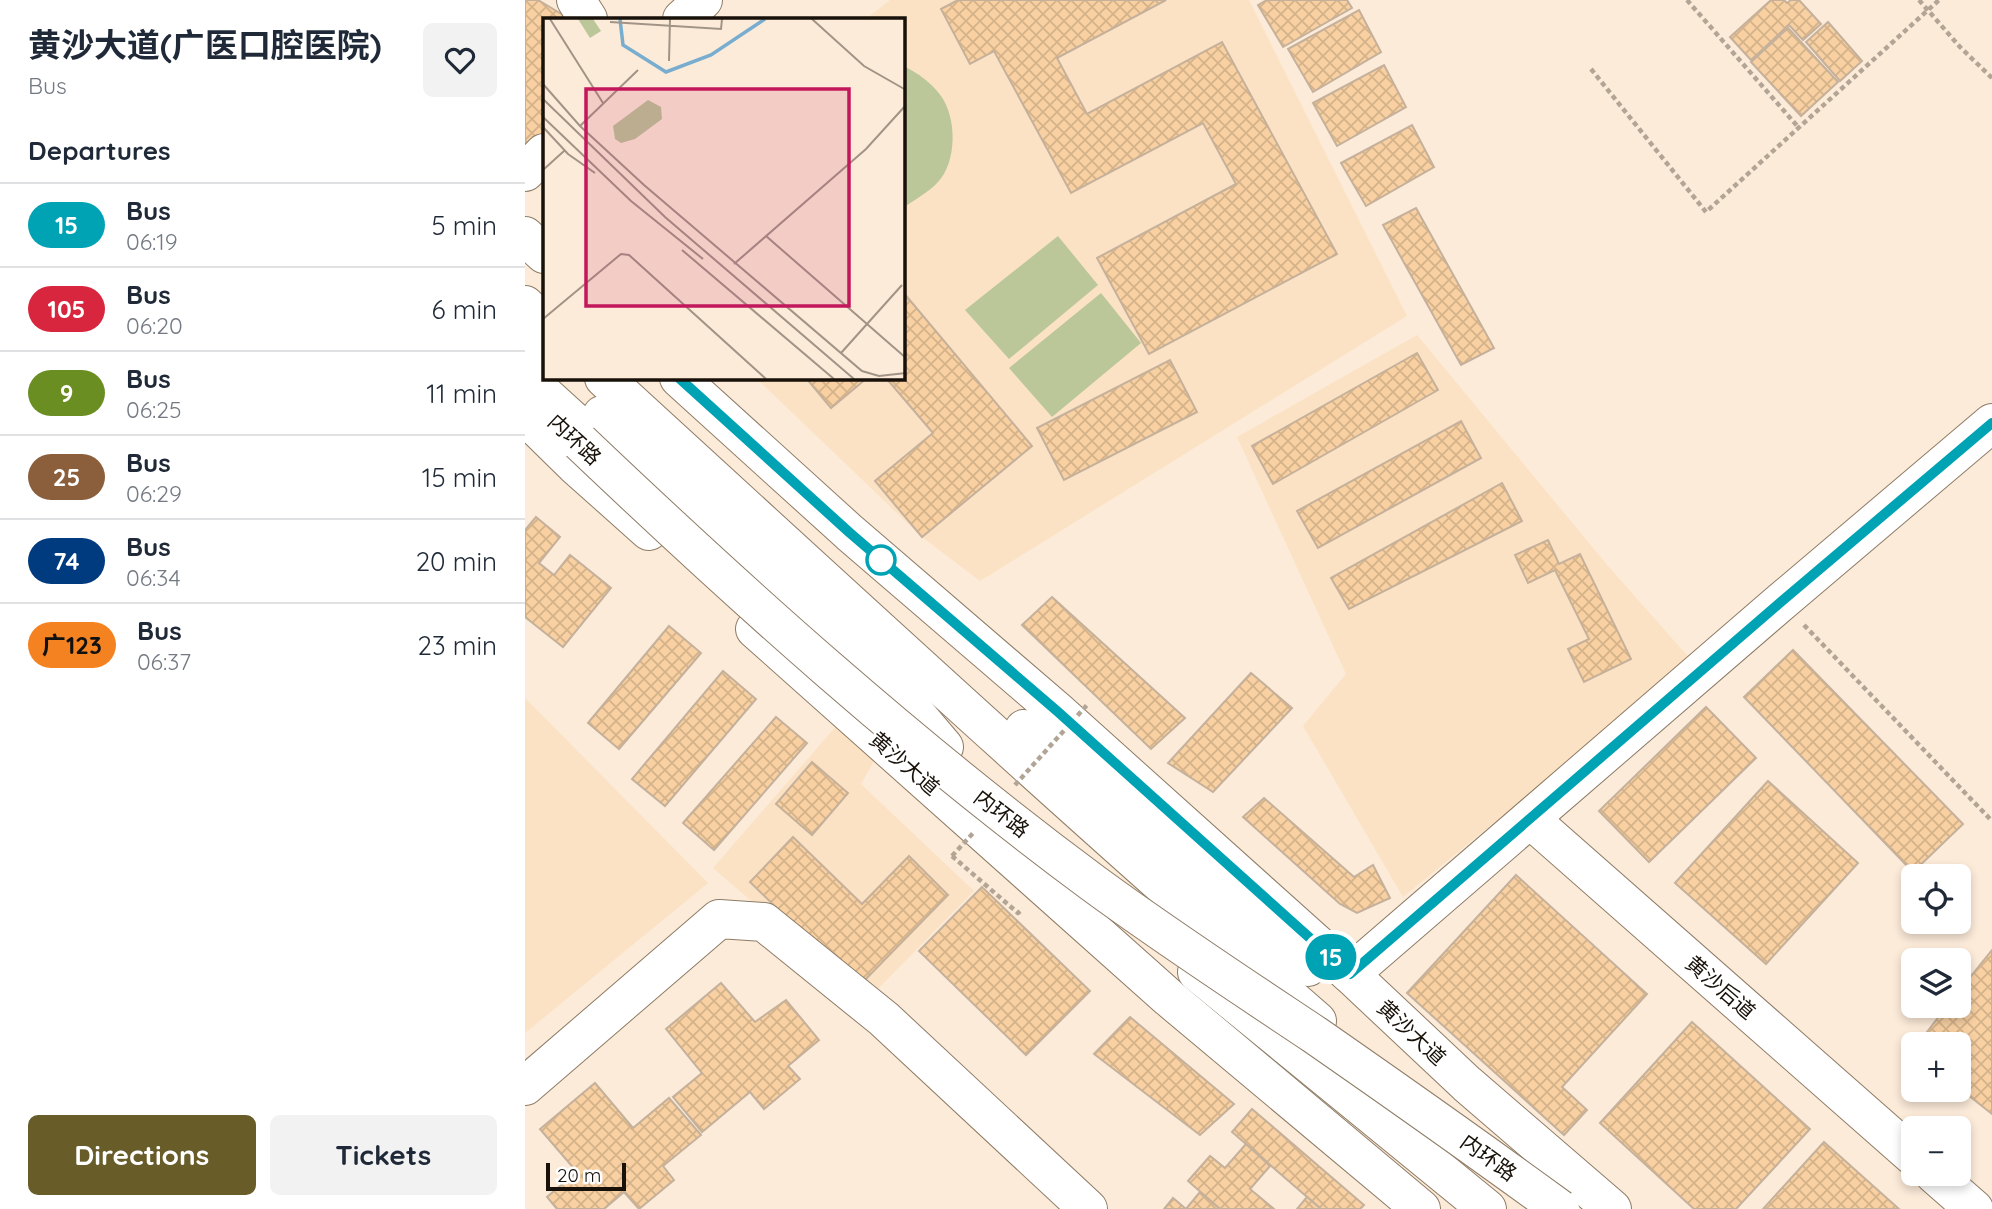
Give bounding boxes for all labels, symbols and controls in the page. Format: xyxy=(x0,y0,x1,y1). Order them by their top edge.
inset map xyxy=(543,18,905,380)
button: heart xyxy=(423,23,497,97)
text: 黄沙大道(广医口腔医院) xyxy=(28,24,382,65)
text: Bus xyxy=(28,71,67,100)
text: Departures xyxy=(28,134,171,167)
text: Bus xyxy=(126,194,171,227)
text: 5 min xyxy=(431,209,497,242)
text: 15 xyxy=(55,210,78,240)
text: 06:19 xyxy=(126,227,178,256)
text: Bus xyxy=(126,278,171,311)
text: 6 min xyxy=(432,293,497,326)
text: 105 xyxy=(48,294,85,324)
text: 06:20 xyxy=(126,311,183,340)
text: Bus xyxy=(126,362,171,395)
text: 11 min xyxy=(426,377,497,410)
text: 9 xyxy=(60,378,73,408)
text: 06:25 xyxy=(126,395,182,424)
street label: 内环路 xyxy=(543,408,607,470)
text: Bus xyxy=(126,446,171,479)
text: 15 min xyxy=(422,461,497,494)
text: 25 xyxy=(53,462,80,492)
text: 06:29 xyxy=(126,479,182,508)
text: Bus xyxy=(126,530,171,563)
text: 20 min xyxy=(416,545,497,578)
unlabelled marker xyxy=(866,545,896,575)
text: 74 xyxy=(53,546,80,576)
text: 06:34 xyxy=(126,563,181,592)
text: Bus xyxy=(137,614,182,647)
text: 23 min xyxy=(418,629,497,662)
text: 广123 xyxy=(42,630,102,660)
text: 06:37 xyxy=(137,647,191,676)
street label: 黄沙大道 xyxy=(865,726,945,800)
street label: 内环路 xyxy=(969,783,1035,843)
map controls xyxy=(1901,864,1971,1186)
button: locate xyxy=(1901,864,1971,934)
line badge: 15 xyxy=(1299,934,1363,980)
text: 15 xyxy=(1319,942,1343,972)
button: layers xyxy=(1901,948,1971,1018)
street label: 黄沙后道 xyxy=(1681,950,1761,1024)
street label: 黄沙大道 xyxy=(1372,994,1452,1070)
button: + xyxy=(1901,1032,1971,1102)
button: Directions xyxy=(28,1115,256,1195)
button: Tickets xyxy=(270,1115,497,1195)
button: − xyxy=(1901,1116,1971,1186)
street label: 内环路 xyxy=(1456,1128,1522,1186)
scale bar xyxy=(546,1160,627,1192)
text: 20 m xyxy=(557,1163,601,1187)

